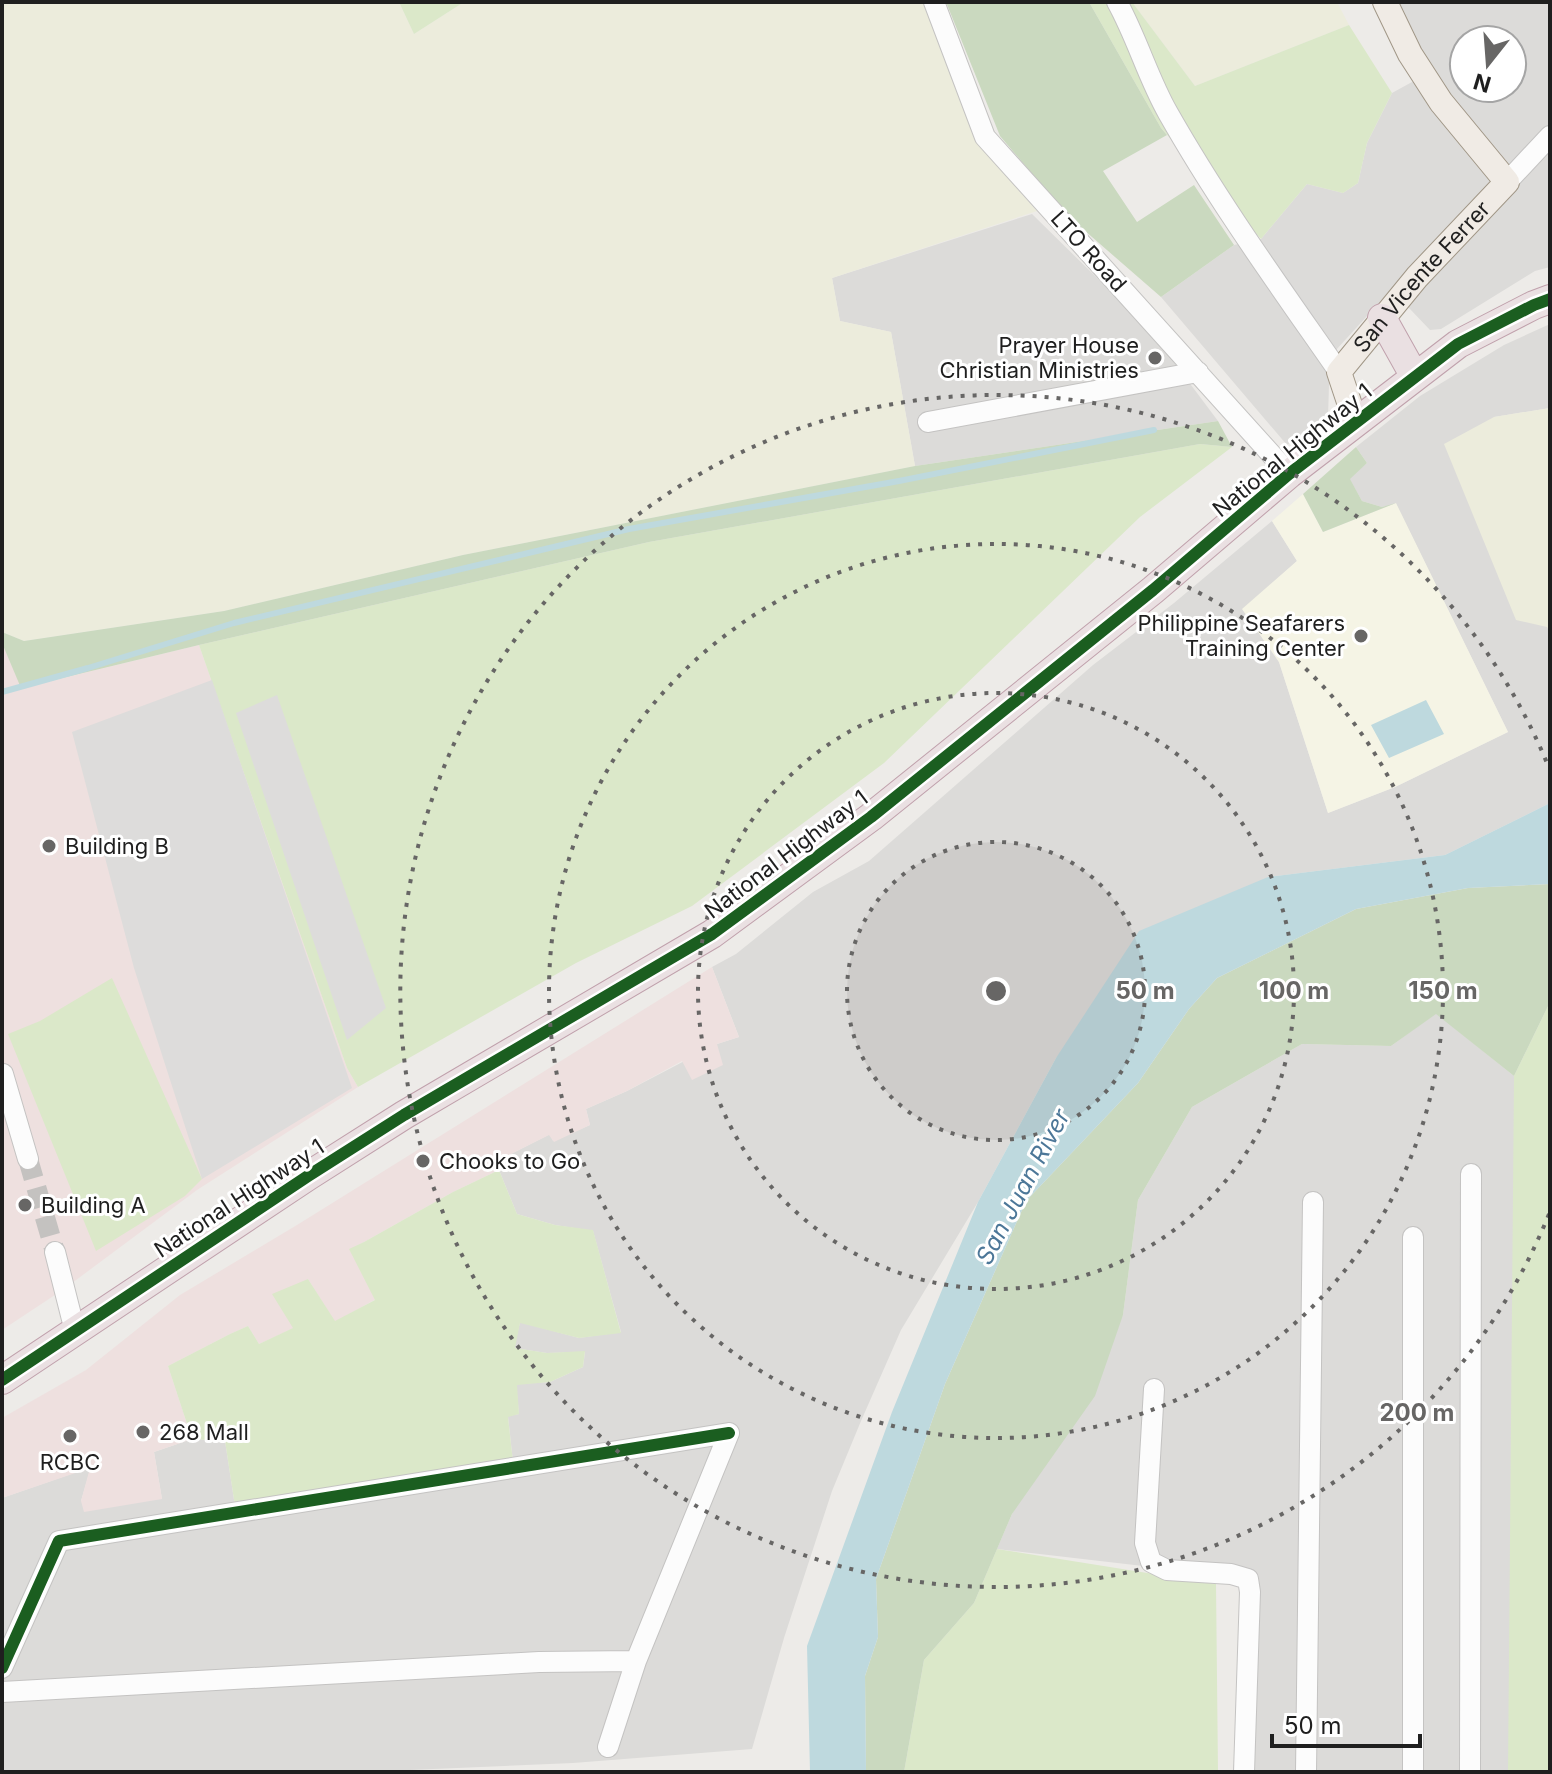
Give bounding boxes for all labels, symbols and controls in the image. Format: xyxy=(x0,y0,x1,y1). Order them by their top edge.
north arrow xyxy=(1448,24,1528,104)
text: N xyxy=(1470,68,1494,98)
street label: San Vicente Ferrer xyxy=(1348,196,1495,357)
street label: LTO Road xyxy=(1046,205,1132,297)
place label: Prayer House Christian Ministries xyxy=(940,332,1139,383)
marker: Prayer House Christian Ministries xyxy=(1146,349,1164,367)
street label: National Highway 1 xyxy=(1207,378,1377,522)
place label: Philippine Seafarers Training Center xyxy=(1137,610,1345,661)
marker: Philippine Seafarers Training Center xyxy=(1352,627,1370,645)
street label: National Highway 1 xyxy=(699,784,873,924)
place label: Building B xyxy=(65,833,169,859)
marker: Building B xyxy=(40,837,58,855)
text: 50 m xyxy=(1115,976,1175,1005)
text: 100 m xyxy=(1259,976,1329,1005)
text: 150 m xyxy=(1408,976,1478,1005)
centre of rings xyxy=(982,977,1010,1005)
water label: San Juan River xyxy=(969,1103,1076,1269)
street label: National Highway 1 xyxy=(149,1133,329,1263)
place label: Chooks to Go xyxy=(439,1148,580,1174)
marker: Chooks to Go xyxy=(414,1152,432,1170)
place label: Building A xyxy=(41,1192,146,1218)
marker: Building A xyxy=(16,1196,34,1214)
text: 200 m xyxy=(1379,1398,1455,1427)
place label: 268 Mall xyxy=(159,1419,249,1445)
marker: 268 Mall xyxy=(134,1423,152,1441)
marker: RCBC xyxy=(61,1427,79,1445)
place label: RCBC xyxy=(40,1449,100,1475)
scale bar xyxy=(1272,1698,1420,1748)
text: 50 m xyxy=(1284,1711,1342,1740)

